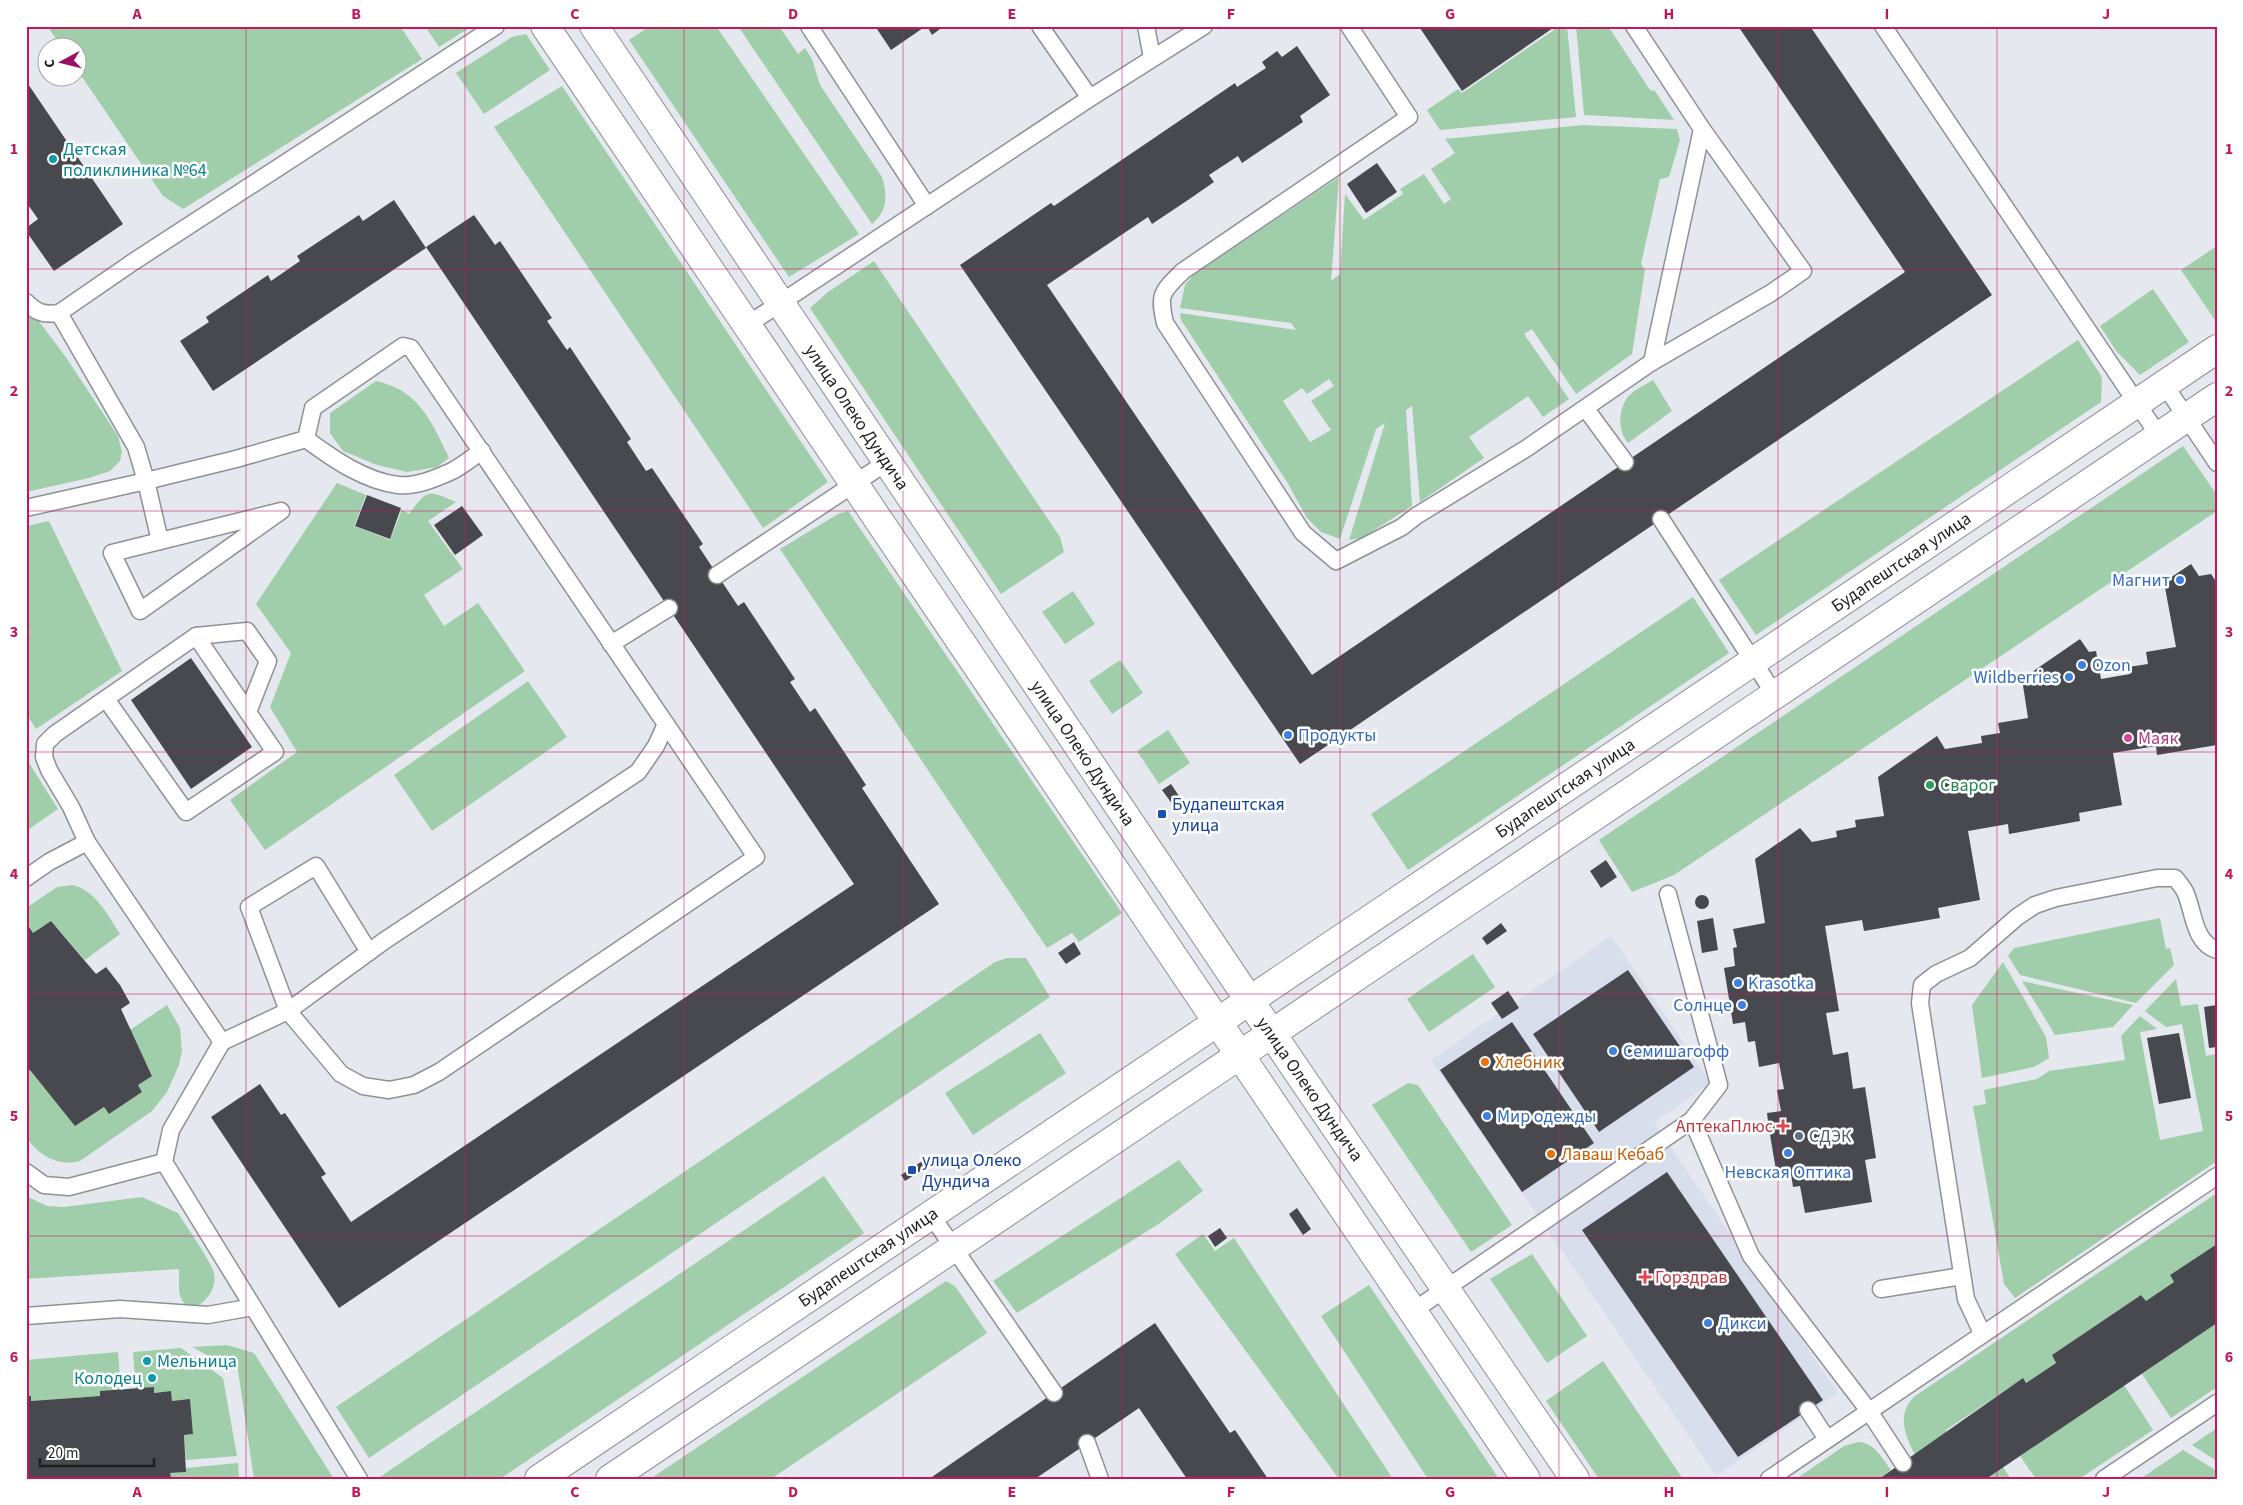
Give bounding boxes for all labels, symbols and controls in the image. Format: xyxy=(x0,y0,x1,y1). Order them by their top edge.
text: A xyxy=(131,3,142,25)
text: B xyxy=(351,3,361,25)
text: C xyxy=(570,3,580,25)
text: D xyxy=(788,3,798,25)
text: E xyxy=(1008,3,1016,25)
text: F xyxy=(1227,3,1235,25)
text: G xyxy=(1445,3,1455,25)
text: H xyxy=(1664,3,1674,25)
text: I xyxy=(1885,3,1889,25)
text: J xyxy=(2102,3,2110,25)
north arrow xyxy=(38,38,88,88)
text: С xyxy=(40,58,61,69)
place label: Детская поликлиника №64 xyxy=(63,137,207,183)
text: 1 xyxy=(10,138,18,160)
text: 1 xyxy=(2225,138,2233,160)
marker: Детская поликлиника №64 xyxy=(47,153,59,165)
street label: улица Олеко Дундича xyxy=(798,339,915,495)
text: 2 xyxy=(10,380,18,402)
text: 2 xyxy=(2225,380,2233,402)
street label: Будапештская улица xyxy=(1826,506,1976,619)
place label: Магнит xyxy=(2112,568,2170,593)
marker: Магнит xyxy=(2174,574,2186,586)
text: 3 xyxy=(10,621,18,643)
text: 3 xyxy=(2225,621,2233,643)
place label: Ozon xyxy=(2092,653,2131,678)
marker: Ozon xyxy=(2076,659,2088,671)
place label: Wildberries xyxy=(1974,665,2059,690)
marker: Wildberries xyxy=(2063,671,2075,683)
street label: улица Олеко Дундича xyxy=(1024,675,1141,831)
place label: Продукты xyxy=(1298,723,1376,748)
place label: Маяк xyxy=(2138,726,2178,751)
marker: Продукты xyxy=(1282,729,1294,741)
street label: Будапештская улица xyxy=(1490,732,1640,845)
marker: Маяк xyxy=(2122,732,2134,744)
place label: Сварог xyxy=(1940,773,1996,798)
marker: Сварог xyxy=(1924,779,1936,791)
place label: Будапештская улица xyxy=(1172,792,1285,838)
marker: Будапештская улица xyxy=(1156,808,1168,820)
text: 4 xyxy=(10,863,19,885)
text: 4 xyxy=(2225,863,2234,885)
place label: Krasotka xyxy=(1748,971,1814,996)
marker: Krasotka xyxy=(1732,977,1744,989)
place label: Солнце xyxy=(1673,993,1732,1018)
marker: Солнце xyxy=(1736,999,1748,1011)
street label: улица Олеко Дундича xyxy=(1250,1012,1369,1167)
place label: Семишагофф xyxy=(1623,1039,1729,1064)
marker: Семишагофф xyxy=(1607,1045,1619,1057)
place label: Хлебник xyxy=(1495,1050,1562,1075)
marker: Хлебник xyxy=(1479,1056,1491,1068)
place label: Мир одежды xyxy=(1497,1104,1596,1129)
text: 5 xyxy=(10,1105,18,1127)
text: 5 xyxy=(2225,1105,2233,1127)
marker: Мир одежды xyxy=(1481,1110,1493,1122)
place label: АптекаПлюс xyxy=(1676,1114,1773,1139)
marker: АптекаПлюс xyxy=(1777,1120,1789,1132)
place label: СДЭК xyxy=(1809,1124,1852,1149)
marker: СДЭК xyxy=(1793,1130,1805,1142)
place label: Лаваш Кебаб xyxy=(1561,1142,1664,1167)
marker: Невская Оптика xyxy=(1782,1147,1794,1159)
place label: улица Олеко Дундича xyxy=(922,1148,1021,1194)
marker: Лаваш Кебаб xyxy=(1545,1148,1557,1160)
place label: Невская Оптика xyxy=(1725,1160,1851,1185)
marker: улица Олеко Дундича xyxy=(906,1164,918,1176)
street label: Будапештская улица xyxy=(793,1201,943,1314)
place label: Горздрав xyxy=(1655,1265,1727,1290)
marker: Горздрав xyxy=(1639,1271,1651,1283)
place label: Дикси xyxy=(1718,1311,1767,1336)
marker: Дикси xyxy=(1702,1317,1714,1329)
text: 6 xyxy=(10,1346,18,1368)
text: 6 xyxy=(2225,1346,2233,1368)
place label: Мельница xyxy=(157,1349,237,1374)
marker: Мельница xyxy=(141,1355,153,1367)
place label: Колодец xyxy=(74,1366,142,1391)
marker: Колодец xyxy=(146,1372,158,1384)
scale bar xyxy=(40,1435,154,1467)
text: 20 m xyxy=(48,1443,78,1464)
text: A xyxy=(131,1481,142,1503)
text: B xyxy=(351,1481,361,1503)
text: C xyxy=(570,1481,580,1503)
text: D xyxy=(788,1481,798,1503)
text: E xyxy=(1008,1481,1016,1503)
text: F xyxy=(1227,1481,1235,1503)
text: G xyxy=(1445,1481,1455,1503)
text: H xyxy=(1664,1481,1674,1503)
text: I xyxy=(1885,1481,1889,1503)
text: J xyxy=(2102,1481,2110,1503)

